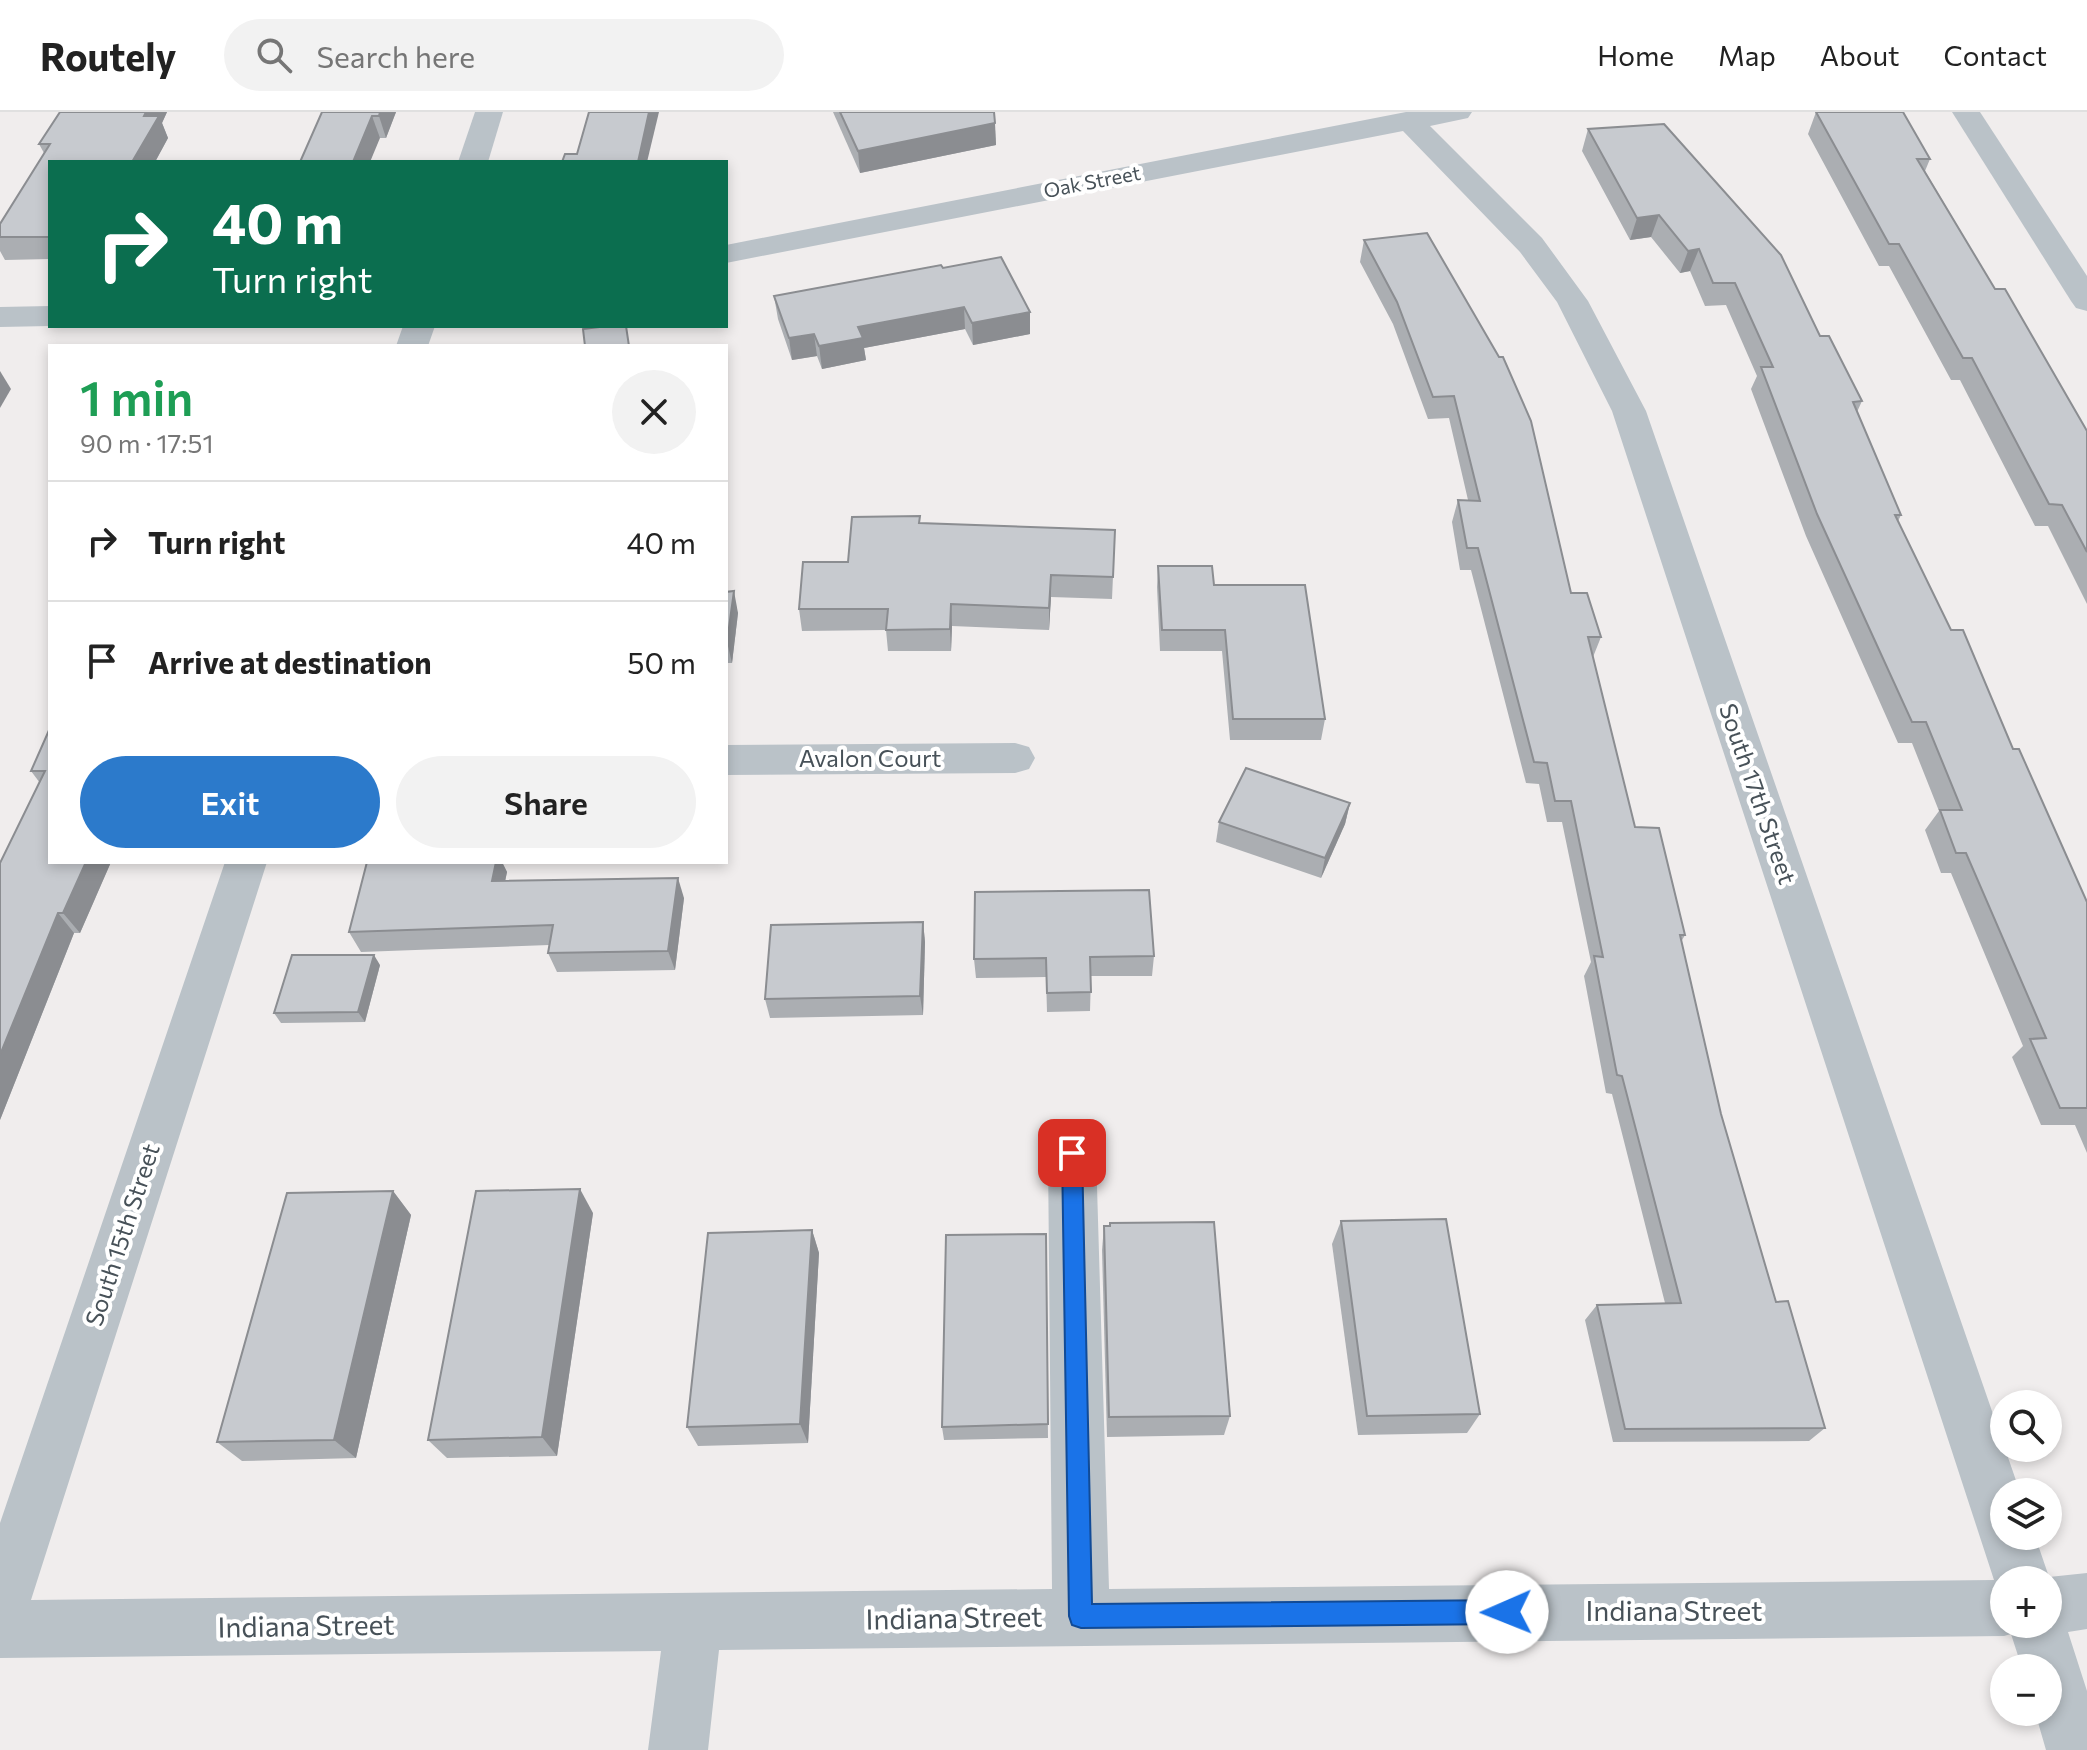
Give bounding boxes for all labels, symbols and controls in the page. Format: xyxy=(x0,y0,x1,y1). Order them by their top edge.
search box xyxy=(224,19,784,91)
text: Routely xyxy=(40,32,176,79)
icon: search xyxy=(252,33,296,77)
text: Search here xyxy=(316,37,475,74)
text: Home xyxy=(1597,38,1674,72)
text: Map xyxy=(1718,38,1776,72)
text: About xyxy=(1820,38,1900,72)
text: Contact xyxy=(1944,38,2047,72)
street label: Oak Street xyxy=(1041,160,1142,202)
text: 40 m xyxy=(212,187,343,256)
icon: right xyxy=(80,192,184,296)
text: Turn right xyxy=(212,256,373,300)
text: 1 min xyxy=(80,367,193,426)
button: close xyxy=(612,370,696,454)
text: 90 m · 17:51 xyxy=(80,427,214,458)
icon: right xyxy=(80,519,124,563)
text: Turn right xyxy=(148,523,285,560)
text: 40 m xyxy=(627,523,696,560)
icon: arrive xyxy=(80,639,124,683)
text: Arrive at destination xyxy=(148,643,432,680)
text: 50 m xyxy=(627,643,696,680)
street label: South 17th Street xyxy=(1714,699,1803,888)
street label: Avalon Court xyxy=(799,743,941,772)
button: Exit xyxy=(80,756,380,848)
button: Share xyxy=(396,756,696,848)
pin xyxy=(1038,1119,1106,1187)
icon: arrive xyxy=(1050,1131,1094,1175)
street label: South 15th Street xyxy=(78,1140,165,1329)
map controls xyxy=(1990,1390,2062,1726)
button: search xyxy=(1990,1390,2062,1462)
button: layers xyxy=(1990,1478,2062,1550)
button: + xyxy=(1990,1566,2062,1638)
position arrow xyxy=(1465,1570,1549,1654)
street label: Indiana Street xyxy=(1585,1593,1763,1627)
street label: Indiana Street xyxy=(865,1598,1043,1636)
street label: Indiana Street xyxy=(217,1606,395,1644)
button: − xyxy=(1990,1654,2062,1726)

